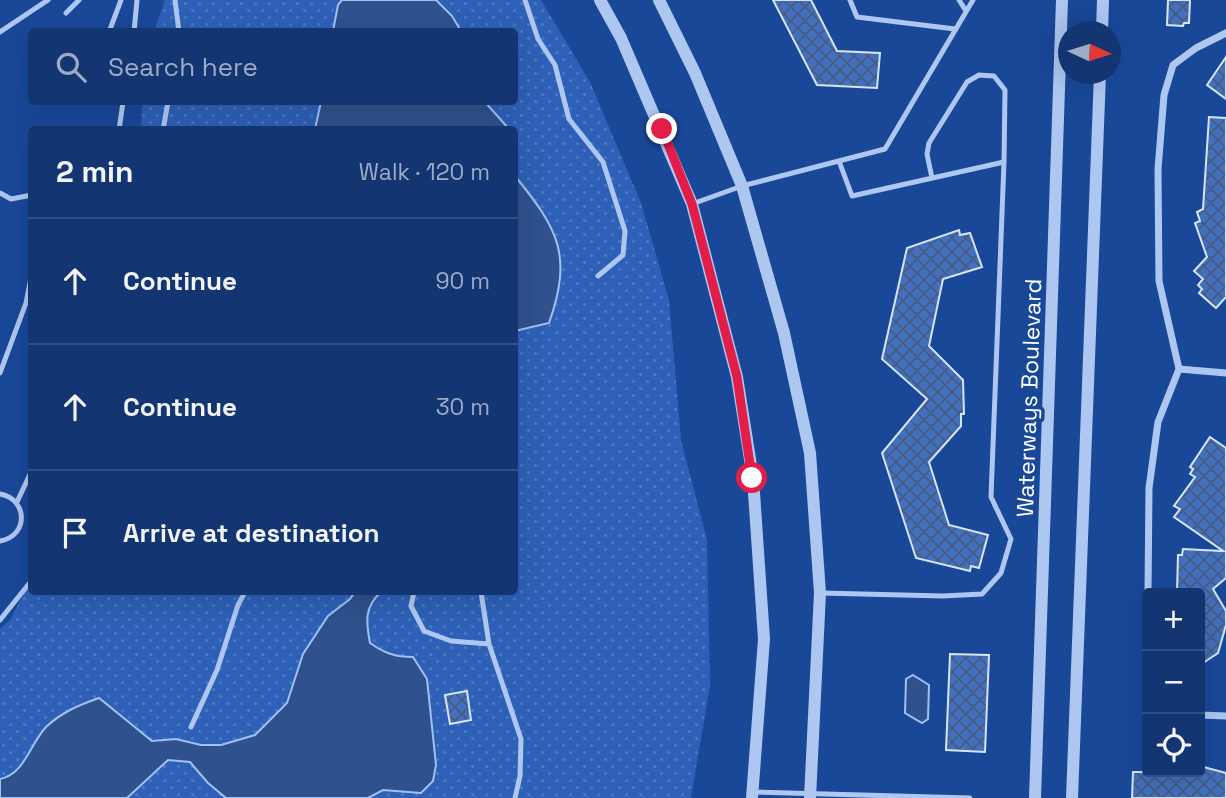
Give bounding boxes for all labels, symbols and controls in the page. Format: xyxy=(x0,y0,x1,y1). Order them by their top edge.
north arrow xyxy=(1058,21,1121,84)
search box xyxy=(28,28,518,105)
icon: search xyxy=(52,48,90,86)
text: Search here xyxy=(108,50,258,84)
route end xyxy=(646,113,677,144)
text: 2 min xyxy=(56,152,134,191)
text: Walk · 120 m xyxy=(359,157,490,187)
icon: ahead xyxy=(56,262,94,300)
text: Continue xyxy=(123,264,237,298)
text: 90 m xyxy=(435,266,490,296)
street label: Waterways Boulevard xyxy=(1010,278,1048,518)
icon: ahead xyxy=(56,388,94,426)
text: Continue xyxy=(123,390,237,424)
text: 30 m xyxy=(436,392,490,422)
route start xyxy=(736,462,767,493)
icon: arrive xyxy=(56,514,94,552)
text: Arrive at destination xyxy=(123,516,380,550)
map controls xyxy=(1142,588,1205,777)
button: + xyxy=(1142,588,1205,651)
button: − xyxy=(1142,651,1205,714)
button: locate xyxy=(1142,714,1205,777)

